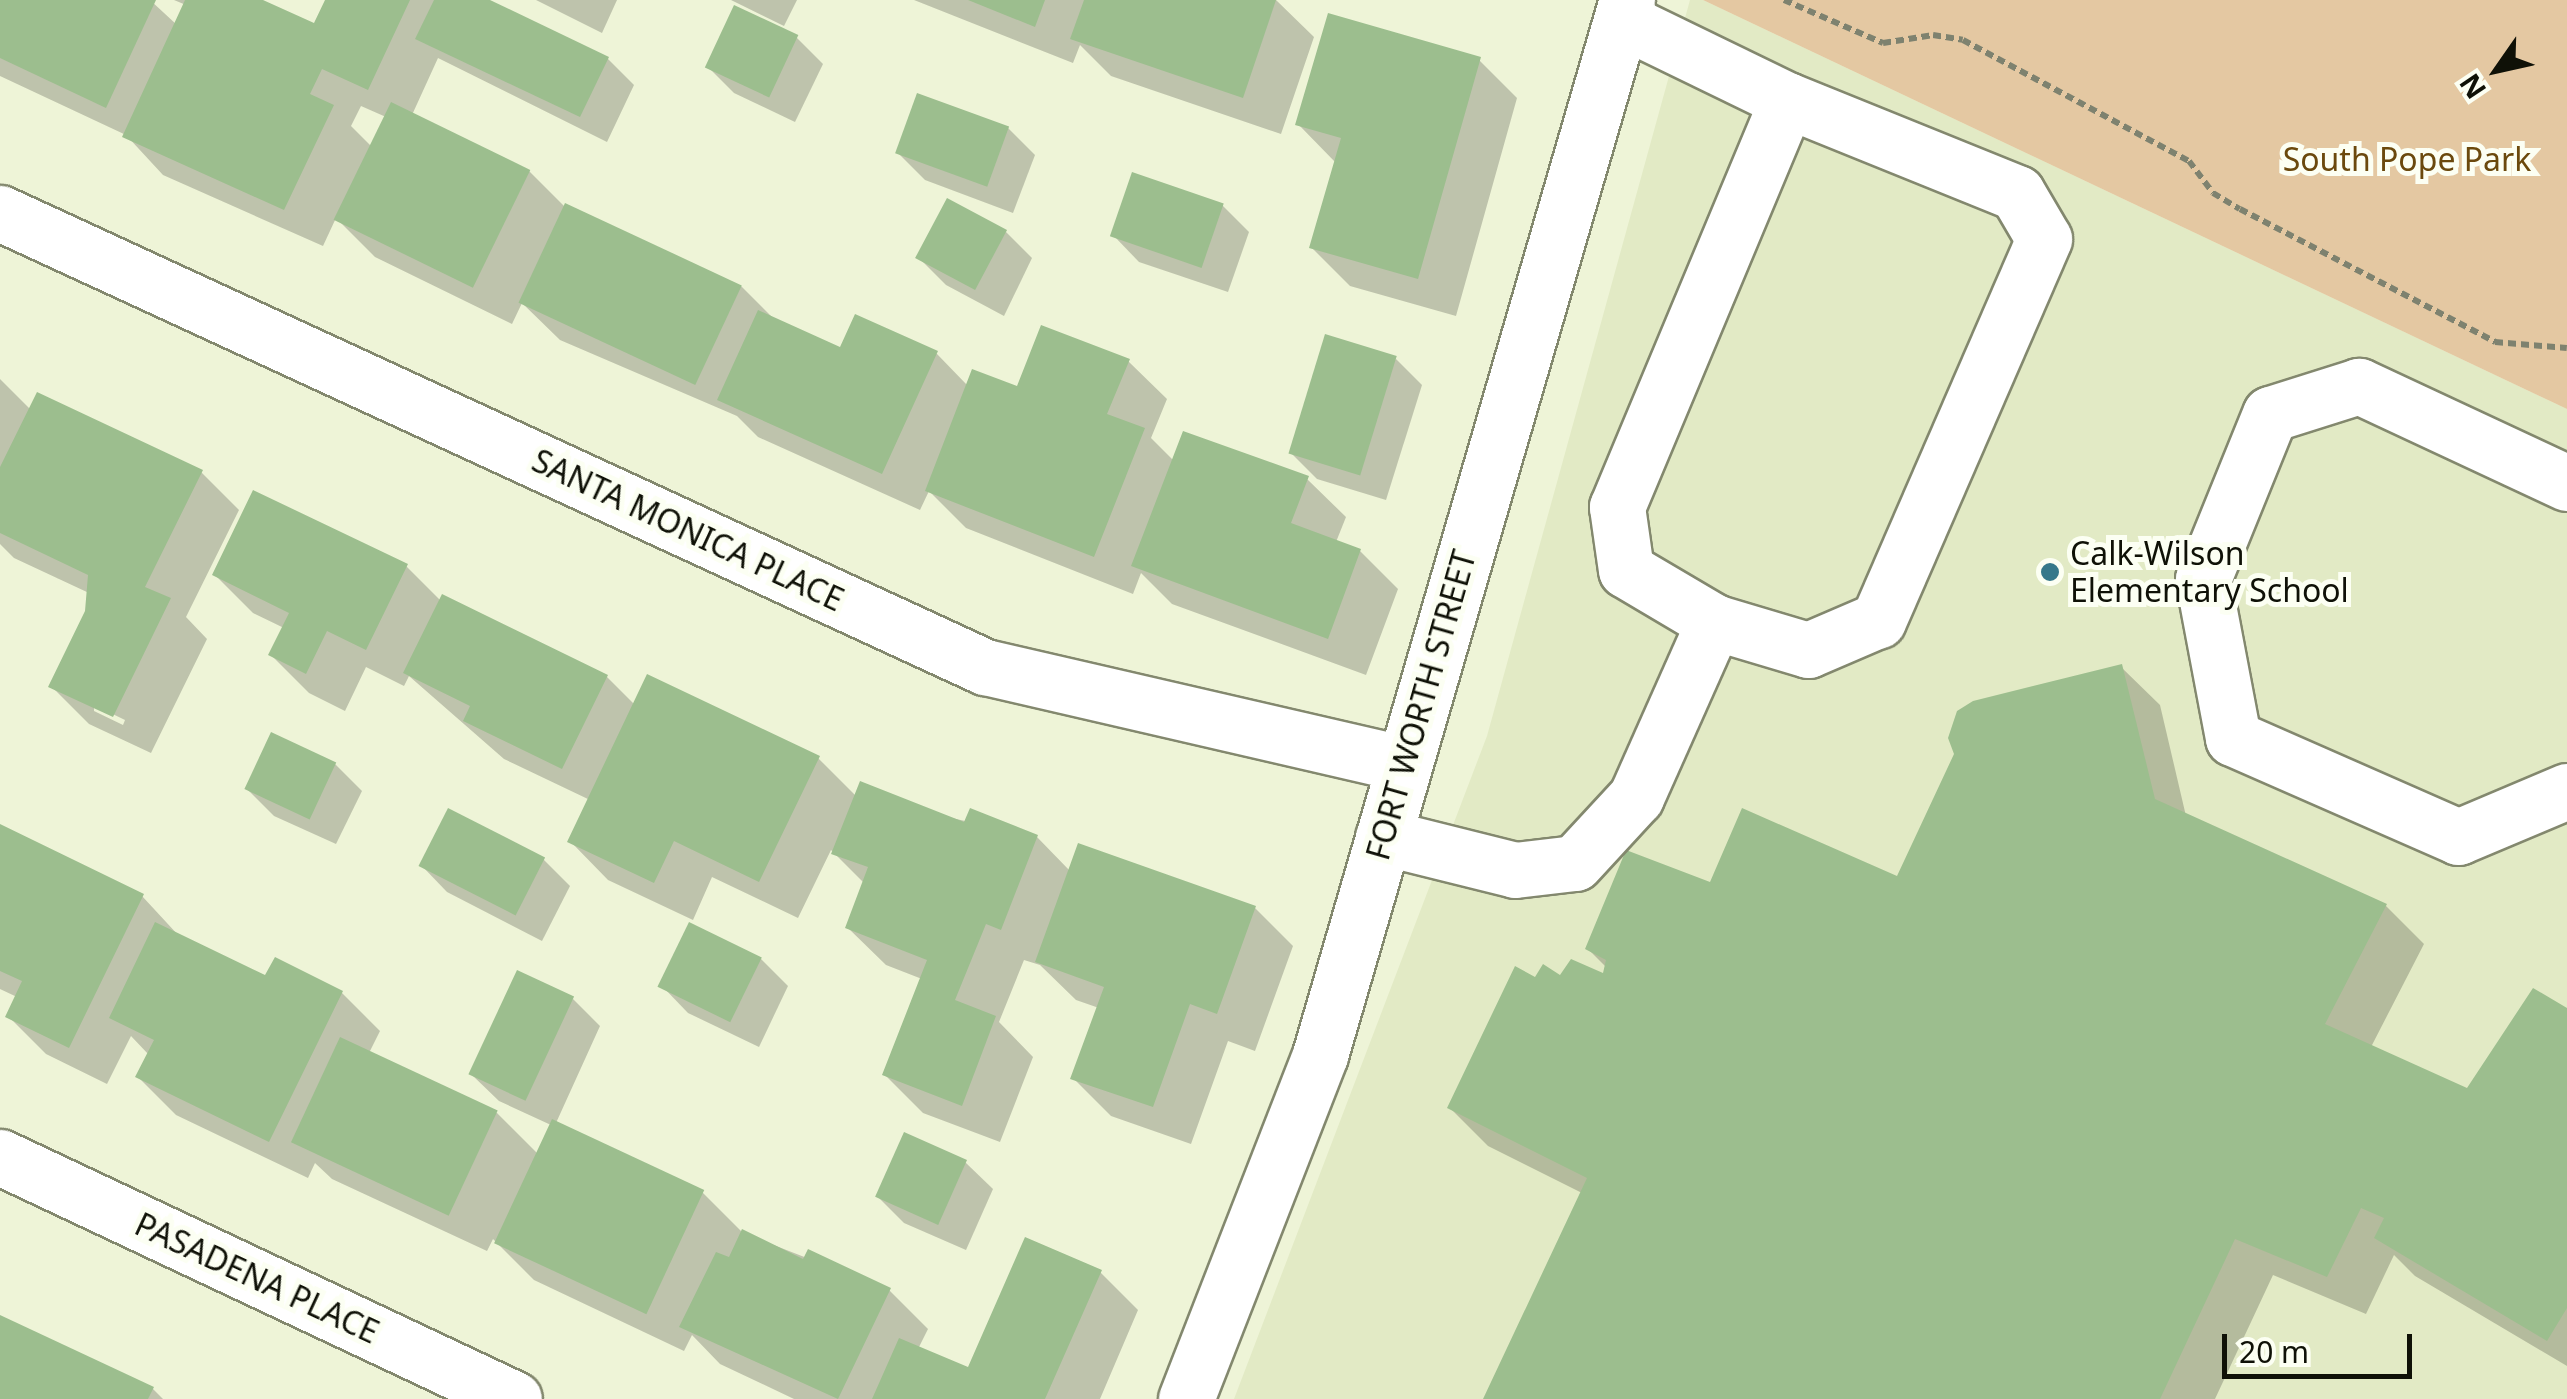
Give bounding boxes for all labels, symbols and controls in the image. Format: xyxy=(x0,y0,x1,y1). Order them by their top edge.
north arrow xyxy=(2447,20,2547,120)
text: N xyxy=(2450,67,2494,107)
park label: South Pope Park xyxy=(2283,140,2531,178)
street label: SANTA MONICA PLACE xyxy=(526,441,850,619)
place label: Calk-Wilson Elementary School xyxy=(2070,535,2349,610)
street label: FORT WORTH STREET xyxy=(1358,546,1484,864)
marker: Calk-Wilson Elementary School xyxy=(2039,561,2061,583)
street label: PASADENA PLACE xyxy=(129,1205,385,1351)
scale bar xyxy=(2227,1314,2417,1376)
text: 20 m xyxy=(2239,1331,2309,1372)

